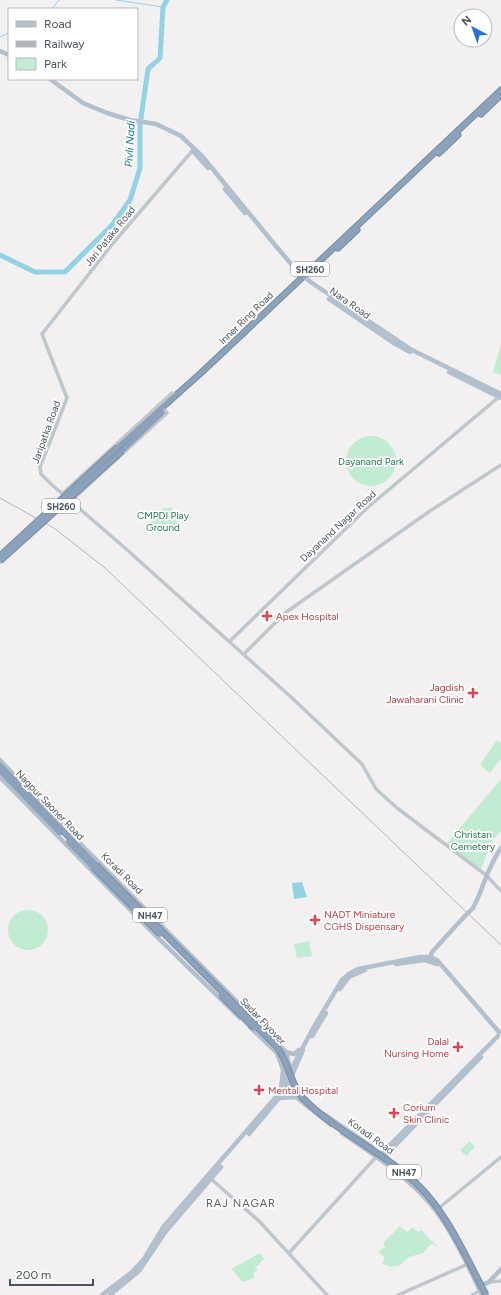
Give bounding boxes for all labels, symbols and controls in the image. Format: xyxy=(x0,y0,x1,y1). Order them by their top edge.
legend xyxy=(8,8,138,80)
north arrow xyxy=(453,8,493,48)
text: N xyxy=(459,13,474,29)
text: Road xyxy=(44,17,72,31)
text: Railway xyxy=(44,37,85,51)
text: Park xyxy=(44,57,67,71)
water label: Pivli Nadi xyxy=(122,120,138,168)
street label: Jari Pataka Road xyxy=(82,203,138,269)
road number: SH260 xyxy=(291,262,329,276)
street label: Nara Road xyxy=(327,284,373,322)
street label: Inner Ring Road xyxy=(216,289,276,347)
street label: Jaripatka Road xyxy=(29,399,63,465)
park label: Dayanand Park xyxy=(338,455,404,468)
street label: Dayanand Nagar Road xyxy=(297,487,379,565)
road number: SH260 xyxy=(42,499,80,513)
park label: CMPDI Play Ground xyxy=(137,509,190,534)
marker: Apex Hospital xyxy=(261,610,273,622)
place label: Apex Hospital xyxy=(276,610,339,623)
place label: Jagdish Jawaharani Clinic xyxy=(386,681,465,706)
marker: Jagdish Jawaharani Clinic xyxy=(467,687,479,699)
street label: Nagpur Saoner Road xyxy=(13,767,87,843)
park label: Christan Cemetery xyxy=(451,828,496,853)
street label: Koradi Road xyxy=(98,849,146,897)
road number: NH47 xyxy=(133,908,167,922)
place label: NADT Miniature CGHS Dispensary xyxy=(324,908,405,933)
marker: NADT Miniature CGHS Dispensary xyxy=(309,914,321,926)
street label: Sadar Flyover xyxy=(237,995,289,1048)
place label: Dalal Nursing Home xyxy=(384,1035,450,1060)
marker: Dalal Nursing Home xyxy=(452,1041,464,1053)
marker: Mental Hospital xyxy=(253,1084,265,1096)
place label: Mental Hospital xyxy=(268,1084,338,1097)
place label: Corium Skin Clinic xyxy=(403,1101,450,1126)
marker: Corium Skin Clinic xyxy=(388,1107,400,1119)
street label: Koradi Road xyxy=(345,1115,397,1157)
road number: NH47 xyxy=(387,1165,421,1179)
district label: RAJ NAGAR xyxy=(206,1197,276,1210)
scale bar xyxy=(10,1261,93,1287)
text: 200 m xyxy=(16,1268,51,1282)

